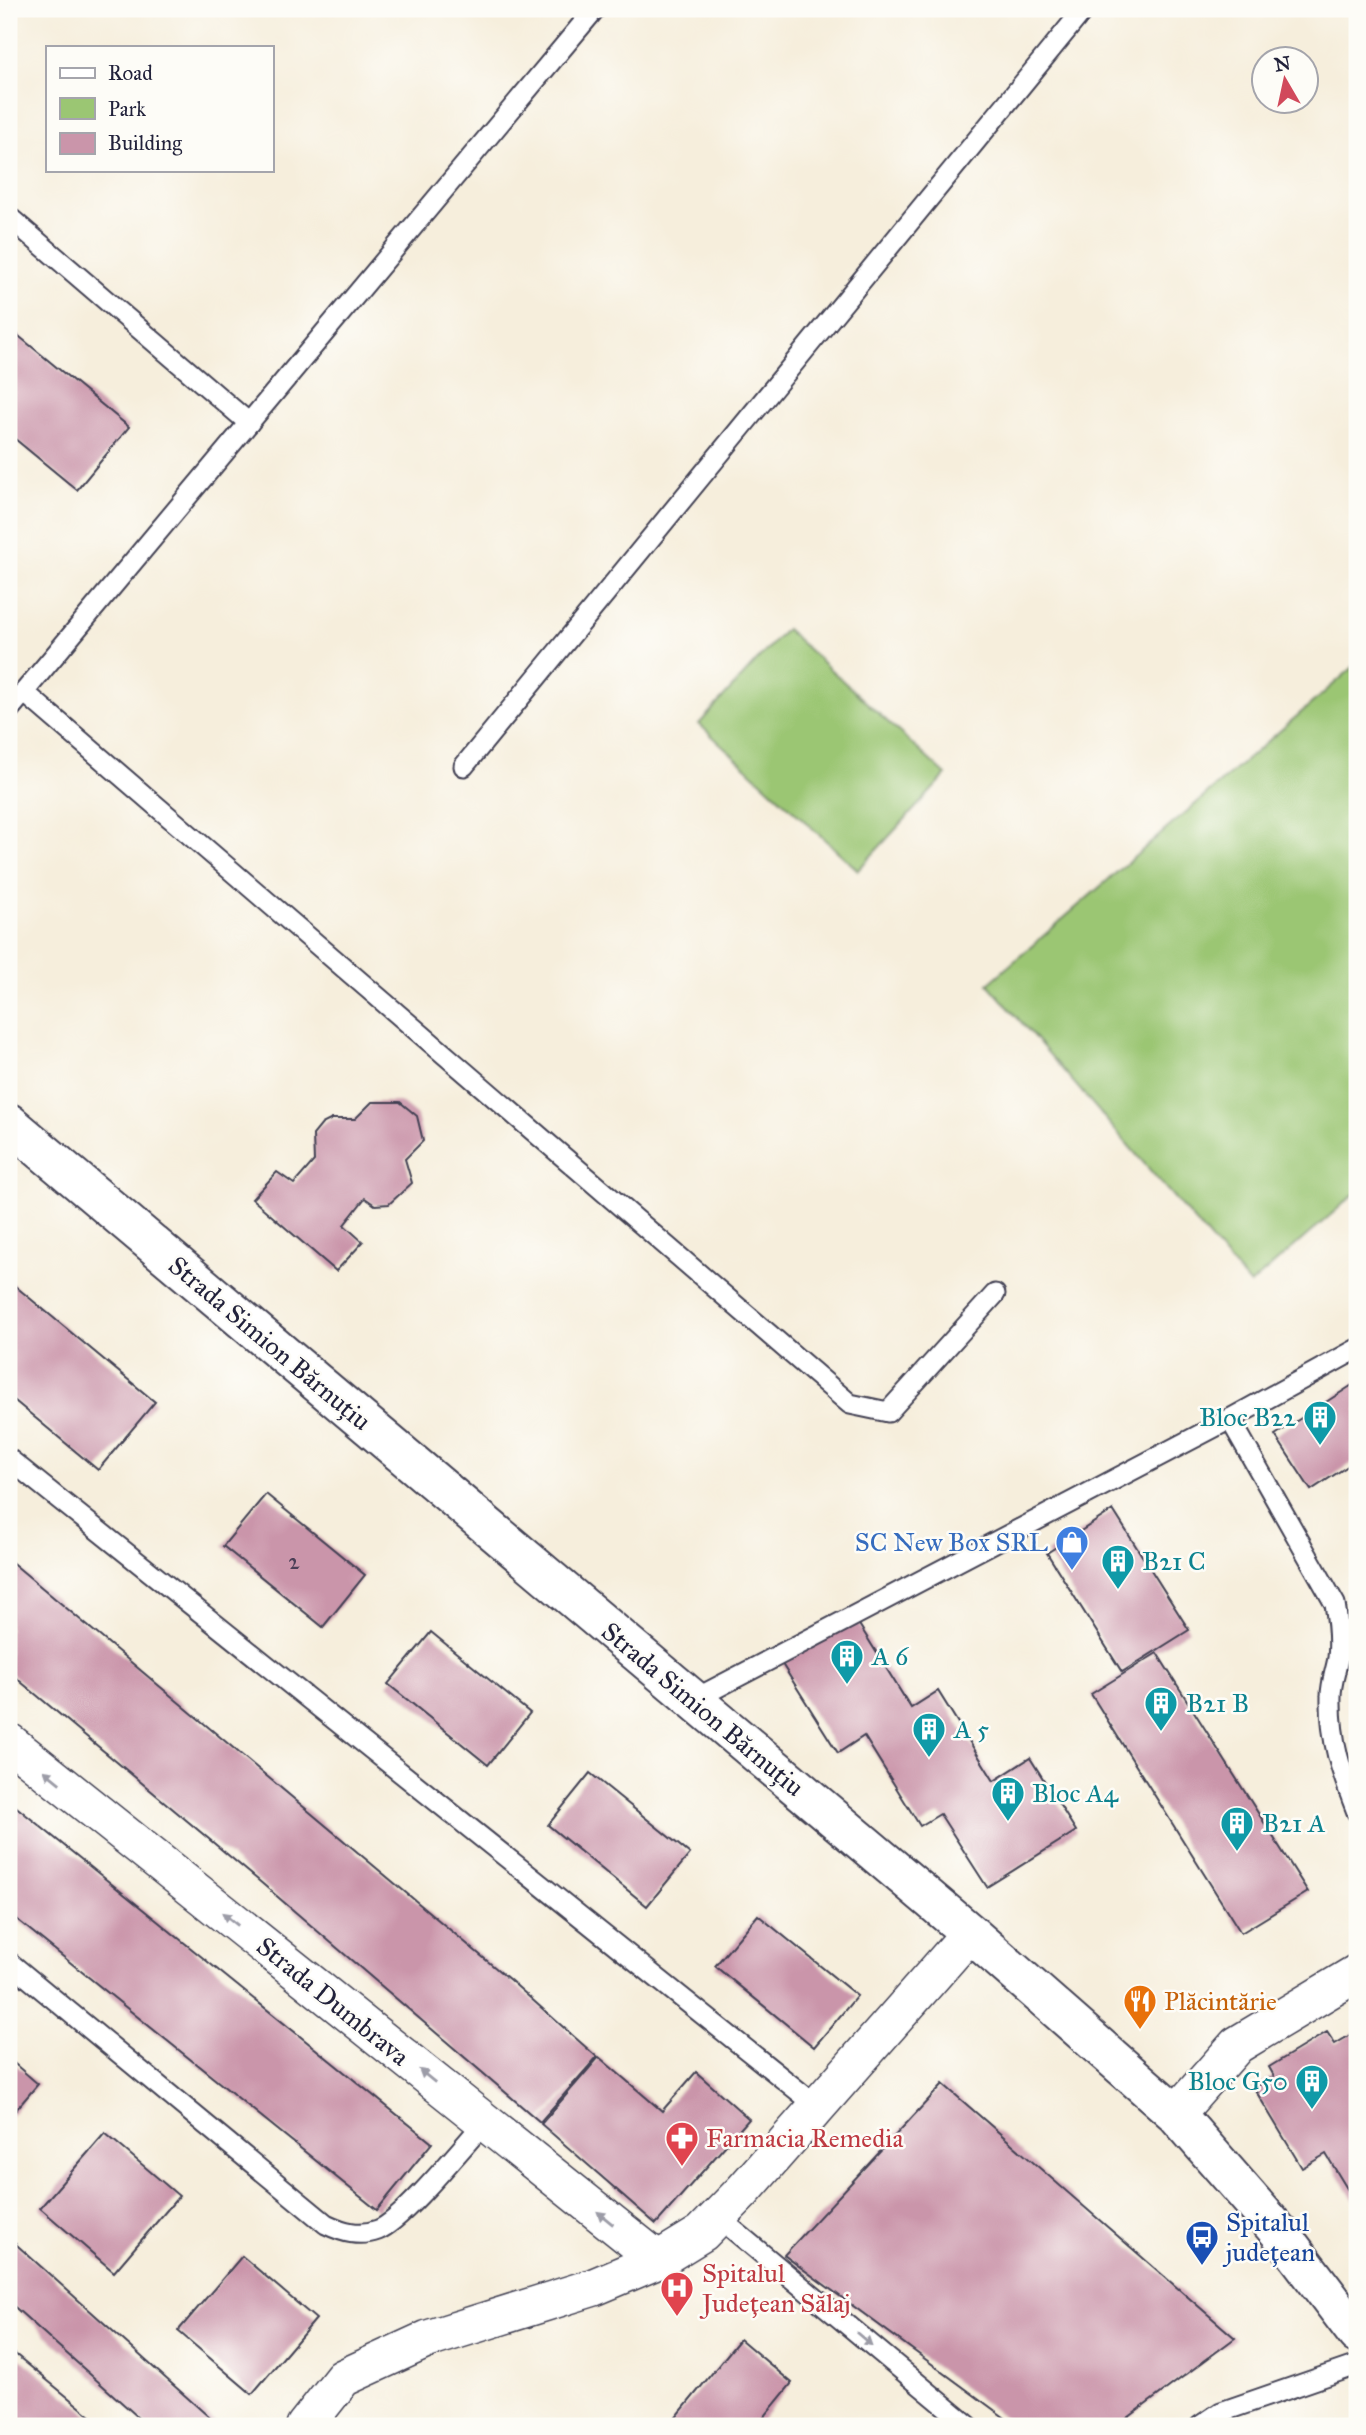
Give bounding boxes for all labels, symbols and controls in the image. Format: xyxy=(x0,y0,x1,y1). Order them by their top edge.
legend xyxy=(46,46,273,172)
north arrow xyxy=(1250,46,1320,116)
text: N xyxy=(1273,51,1292,76)
text: Road xyxy=(108,60,153,86)
text: Park xyxy=(108,96,146,122)
text: Building xyxy=(108,130,182,156)
street label: Strada Simion Bărnuțiu xyxy=(162,1249,378,1437)
building icon: Bloc B22 xyxy=(1301,1398,1339,1447)
place label: Bloc B22 xyxy=(1199,1401,1296,1433)
shop icon: SC New Box SRL xyxy=(1053,1523,1091,1572)
place label: SC New Box SRL xyxy=(855,1526,1048,1558)
building icon: B21 C xyxy=(1099,1542,1137,1591)
place label: B21 C xyxy=(1142,1545,1206,1577)
house number: 2 xyxy=(288,1547,300,1575)
street label: Strada Simion Bărnuțiu xyxy=(595,1615,811,1803)
building icon: A 6 xyxy=(828,1637,866,1686)
place label: A 6 xyxy=(871,1640,909,1672)
building icon: B21 B xyxy=(1142,1684,1180,1733)
place label: B21 B xyxy=(1186,1687,1249,1719)
building icon: A 5 xyxy=(910,1710,948,1759)
place label: A 5 xyxy=(953,1713,989,1745)
one-way arrow xyxy=(43,1769,61,1784)
building icon: Bloc A4 xyxy=(989,1774,1027,1823)
place label: Bloc A4 xyxy=(1032,1777,1118,1809)
building icon: B21 A xyxy=(1218,1804,1256,1853)
place label: B21 A xyxy=(1262,1807,1326,1839)
one-way arrow xyxy=(221,1911,239,1926)
street label: Strada Dumbrava xyxy=(250,1930,416,2072)
restaurant icon: Plăcintărie xyxy=(1121,1982,1159,2031)
place label: Plăcintărie xyxy=(1164,1985,1277,2017)
building icon: Bloc G50 xyxy=(1293,2062,1331,2111)
place label: Bloc G50 xyxy=(1188,2065,1288,2097)
one-way arrow xyxy=(418,2068,436,2083)
pharmacy icon: Farmacia Remedia xyxy=(663,2119,701,2168)
place label: Farmacia Remedia xyxy=(706,2122,903,2154)
place label: Spitalul județean xyxy=(1222,2206,1315,2268)
one-way arrow xyxy=(596,2210,614,2225)
bus stop icon: Spitalul județean xyxy=(1183,2218,1221,2267)
place label: Spitalul Județean Sălaj xyxy=(699,2257,851,2319)
hospital icon: Spitalul Județean Sălaj xyxy=(658,2269,696,2318)
one-way arrow xyxy=(856,2331,873,2346)

